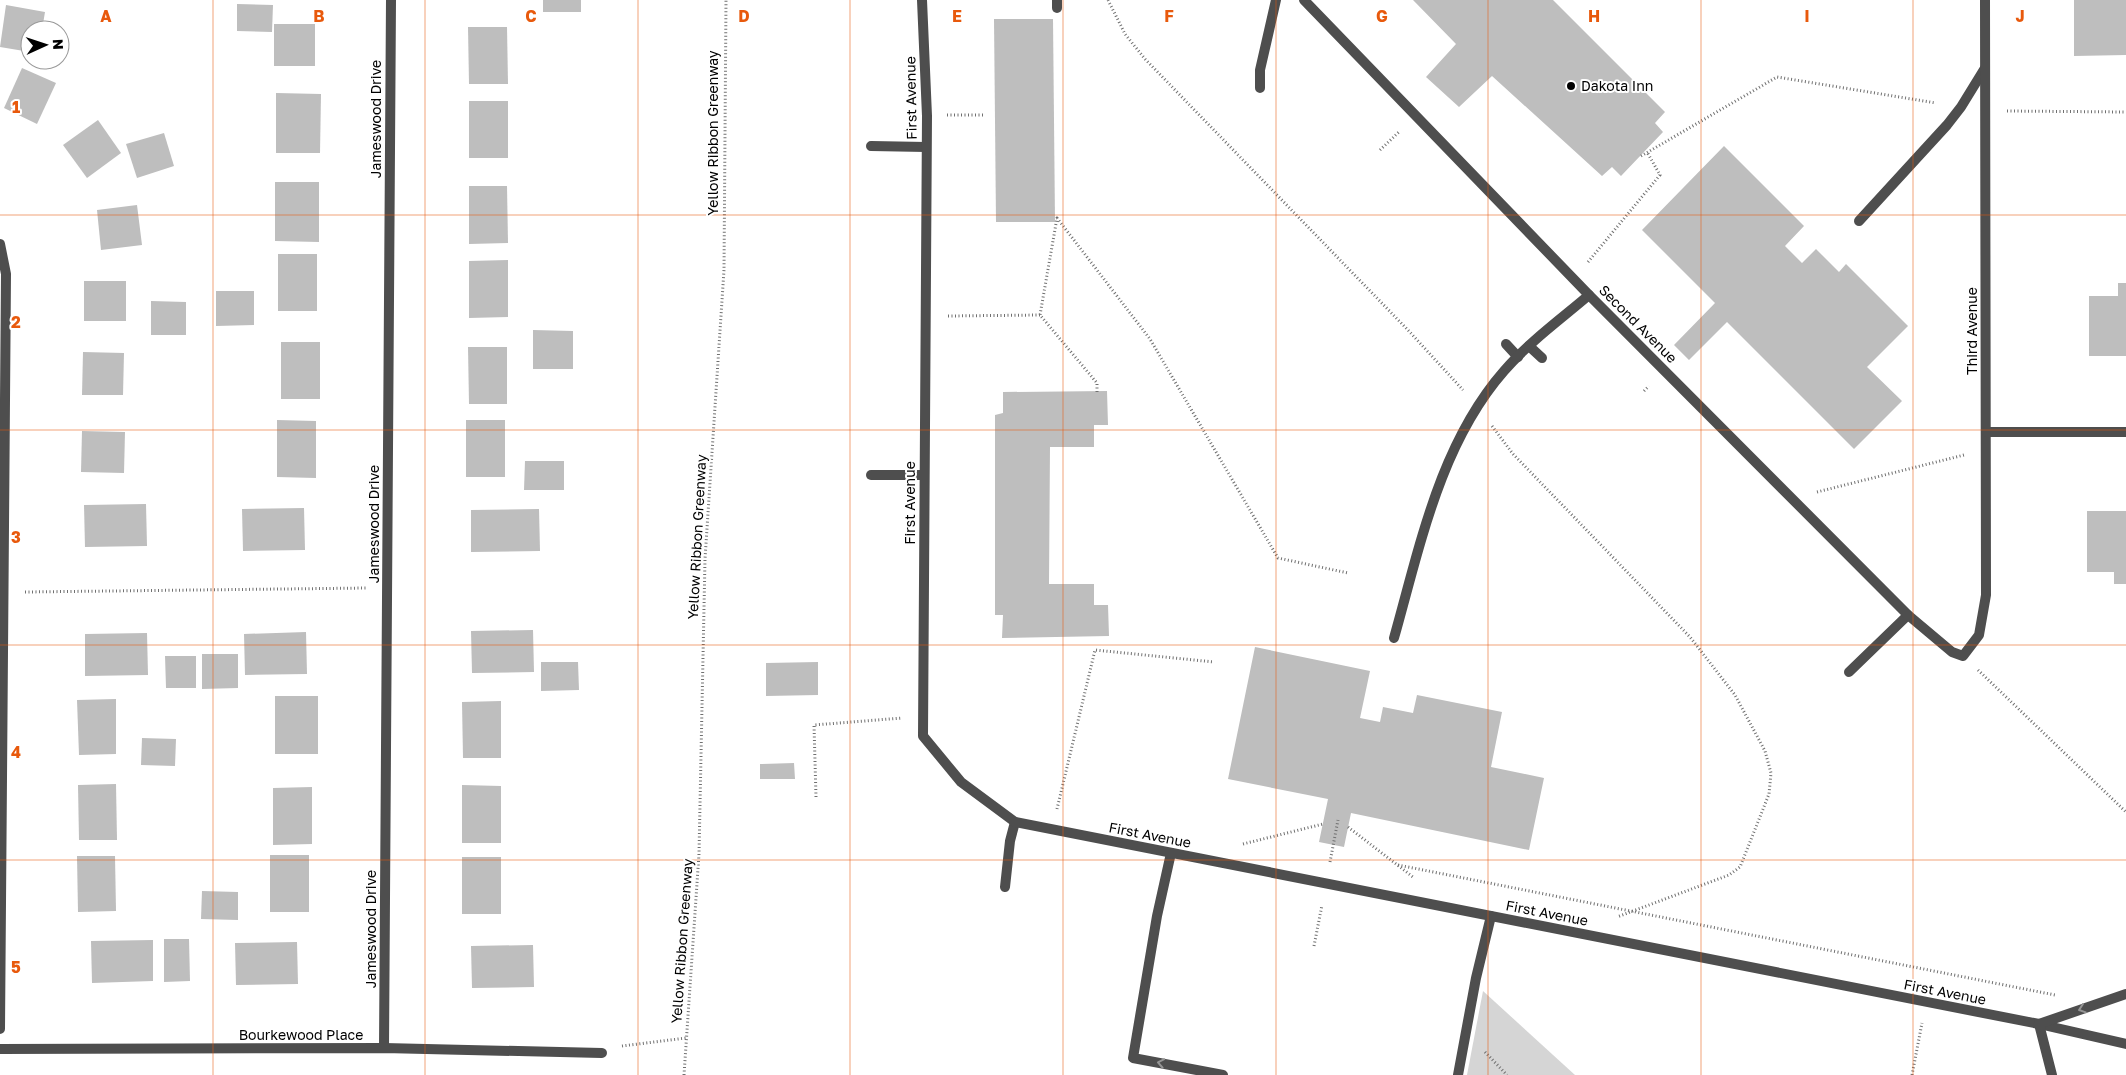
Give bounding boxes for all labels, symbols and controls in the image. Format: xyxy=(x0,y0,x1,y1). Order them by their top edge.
text: A xyxy=(100,6,112,26)
text: B xyxy=(313,6,325,26)
text: C xyxy=(525,6,537,26)
text: D xyxy=(738,6,750,26)
text: E xyxy=(952,6,962,26)
text: F xyxy=(1164,6,1174,26)
text: G xyxy=(1376,6,1388,26)
text: H xyxy=(1588,6,1600,26)
text: I xyxy=(1804,6,1810,26)
text: J xyxy=(2015,6,2025,26)
north arrow xyxy=(20,20,70,70)
text: N xyxy=(50,39,67,50)
street label: Yellow Ribbon Greenway xyxy=(704,50,721,216)
street label: First Avenue xyxy=(901,56,920,140)
street label: Jameswood Drive xyxy=(367,60,384,178)
place label: Dakota Inn xyxy=(1581,77,1653,94)
marker: Dakota Inn xyxy=(1565,80,1577,92)
text: 1 xyxy=(12,97,20,117)
street label: Second Avenue xyxy=(1596,281,1681,366)
street label: Third Avenue xyxy=(1963,287,1980,375)
text: 2 xyxy=(11,312,21,332)
street label: Yellow Ribbon Greenway xyxy=(684,454,709,620)
street label: First Avenue xyxy=(901,461,918,545)
street label: Jameswood Drive xyxy=(365,465,382,583)
text: 3 xyxy=(11,527,21,547)
text: 4 xyxy=(11,742,21,762)
street label: First Avenue xyxy=(1107,818,1193,851)
street label: Yellow Ribbon Greenway xyxy=(667,858,696,1024)
street label: Jameswood Drive xyxy=(362,870,379,988)
street label: First Avenue xyxy=(1504,896,1590,929)
text: 5 xyxy=(11,957,21,977)
street label: First Avenue xyxy=(1902,975,1988,1008)
one-way arrow xyxy=(2079,1003,2087,1013)
street label: Bourkewood Place xyxy=(239,1026,363,1043)
one-way arrow xyxy=(1156,1058,1165,1069)

